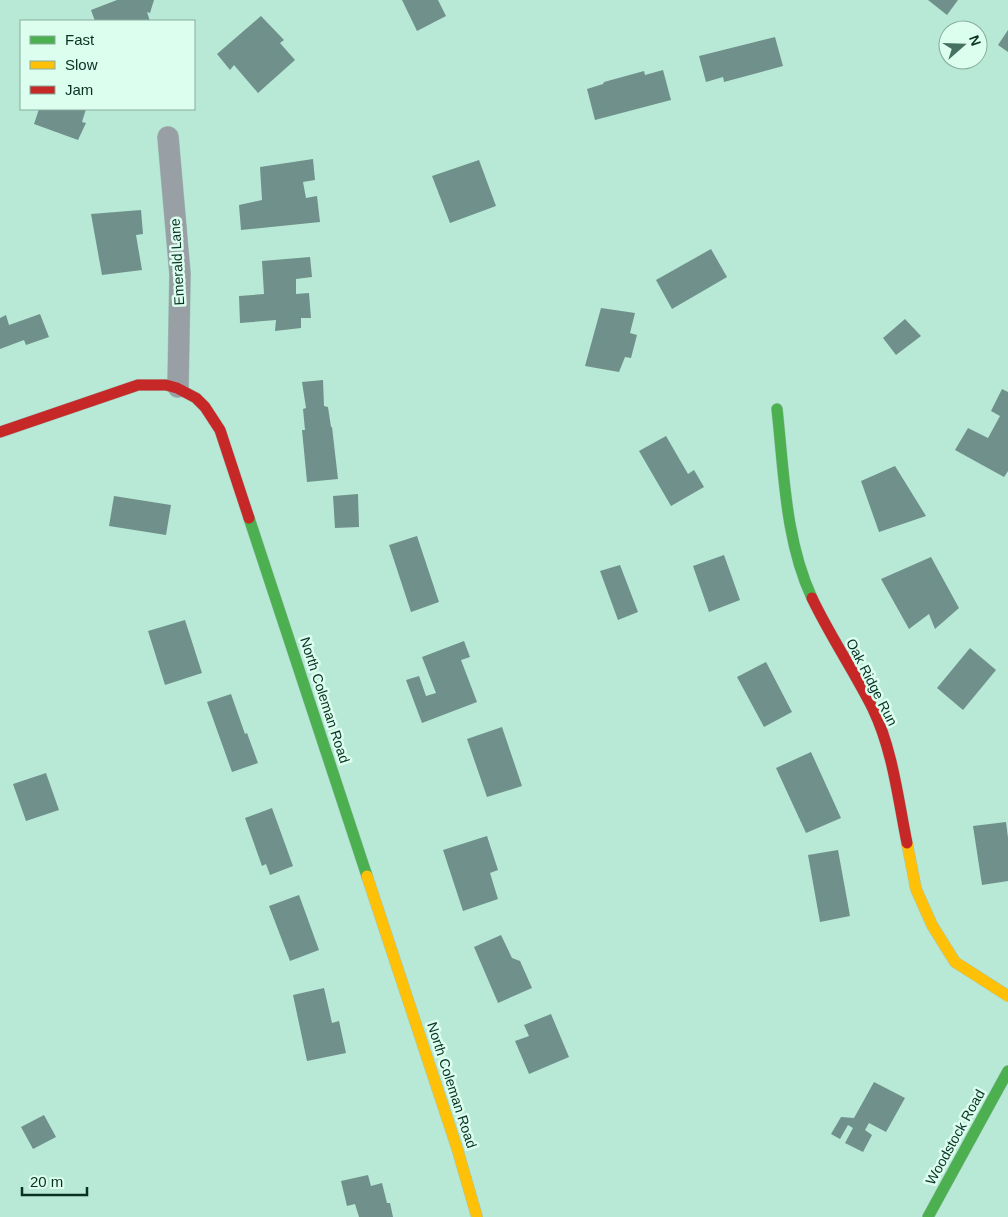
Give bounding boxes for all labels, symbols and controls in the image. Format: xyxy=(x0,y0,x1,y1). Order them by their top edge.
legend xyxy=(20,20,195,110)
north arrow xyxy=(938,20,988,70)
text: Fast xyxy=(65,31,95,48)
text: N xyxy=(966,33,984,48)
text: Slow xyxy=(65,56,98,73)
text: Jam xyxy=(65,81,93,98)
street label: Emerald Lane xyxy=(167,218,187,306)
street label: North Coleman Road xyxy=(297,635,353,765)
street label: Oak Ridge Run xyxy=(843,636,901,728)
street label: North Coleman Road xyxy=(424,1020,480,1150)
street label: Woodstock Road xyxy=(922,1087,988,1187)
scale bar xyxy=(22,1164,88,1196)
text: 20 m xyxy=(30,1173,63,1190)

